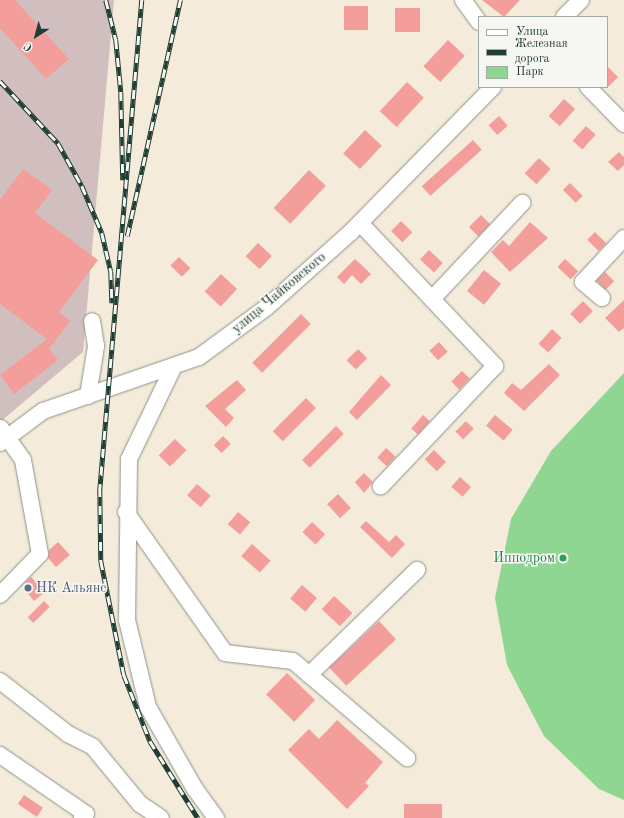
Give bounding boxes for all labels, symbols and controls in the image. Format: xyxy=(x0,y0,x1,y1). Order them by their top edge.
north arrow xyxy=(16,16,56,56)
legend xyxy=(478,16,608,88)
text: Улица xyxy=(516,26,549,38)
text: Железная дорога xyxy=(515,38,568,65)
text: С xyxy=(22,40,35,53)
text: Парк xyxy=(516,66,544,78)
street label: улица Чайковского xyxy=(229,249,329,337)
place label: Ипподром xyxy=(493,550,555,566)
marker: Ипподром xyxy=(558,553,568,563)
place label: НК Альянс xyxy=(36,580,106,596)
marker: НК Альянс xyxy=(23,583,33,593)

